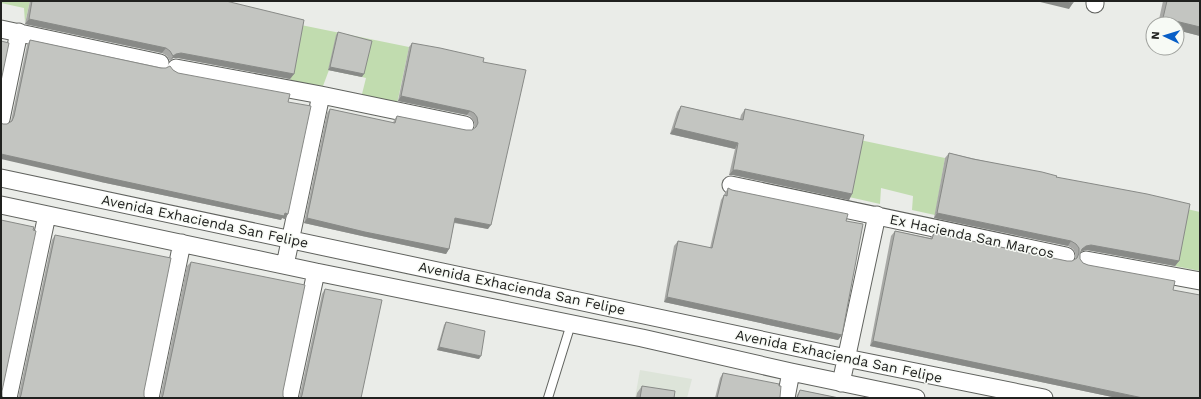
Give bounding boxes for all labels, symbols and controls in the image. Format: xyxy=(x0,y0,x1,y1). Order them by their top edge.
north arrow xyxy=(1145,16,1185,56)
text: N xyxy=(1149,31,1162,40)
street label: Avenida Exhacienda San Felipe xyxy=(100,191,310,251)
street label: Ex Hacienda San Marcos xyxy=(888,211,1056,261)
street label: Avenida Exhacienda San Felipe xyxy=(417,258,627,318)
street label: Avenida Exhacienda San Felipe xyxy=(734,326,944,386)

